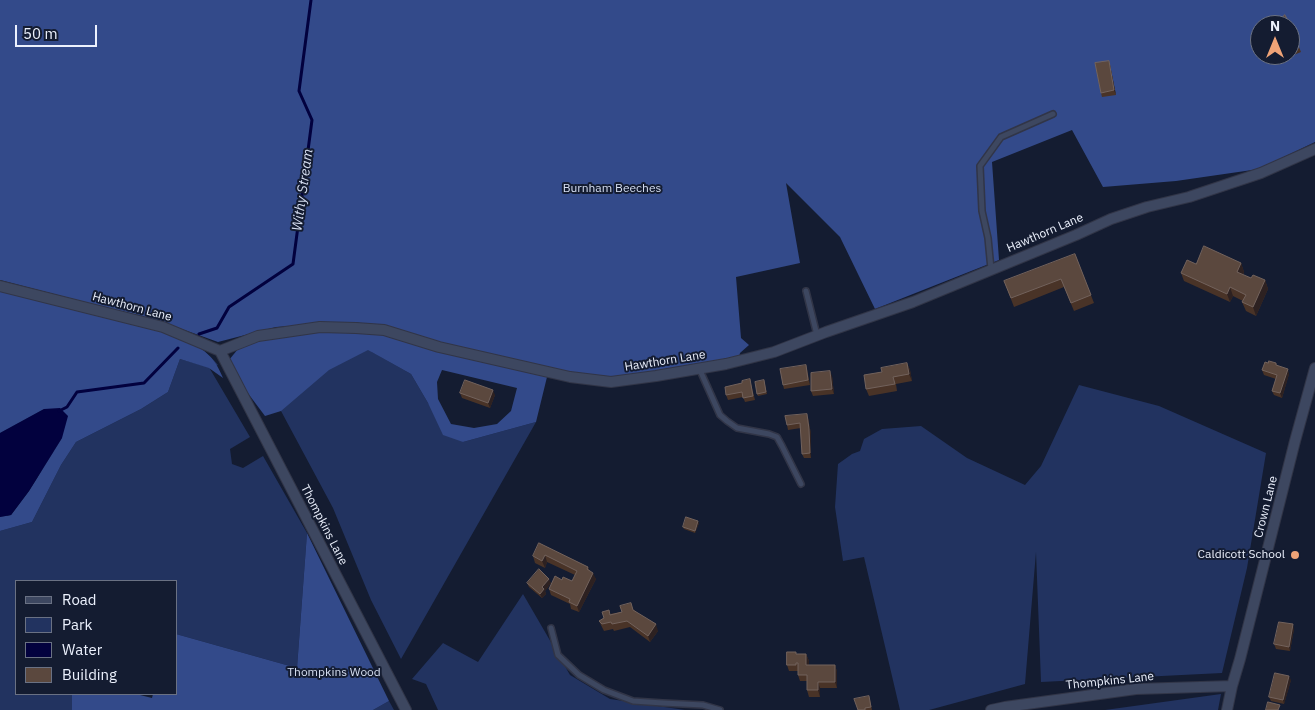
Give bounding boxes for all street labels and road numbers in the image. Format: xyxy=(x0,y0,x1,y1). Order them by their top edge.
street label: Hawthorn Lane xyxy=(1005,210,1085,256)
street label: Hawthorn Lane xyxy=(91,289,173,325)
street label: Hawthorn Lane xyxy=(624,347,706,375)
street label: Crown Lane xyxy=(1251,475,1281,539)
street label: Thompkins Lane xyxy=(298,482,350,568)
street label: Thompkins Lane xyxy=(1065,669,1155,693)

